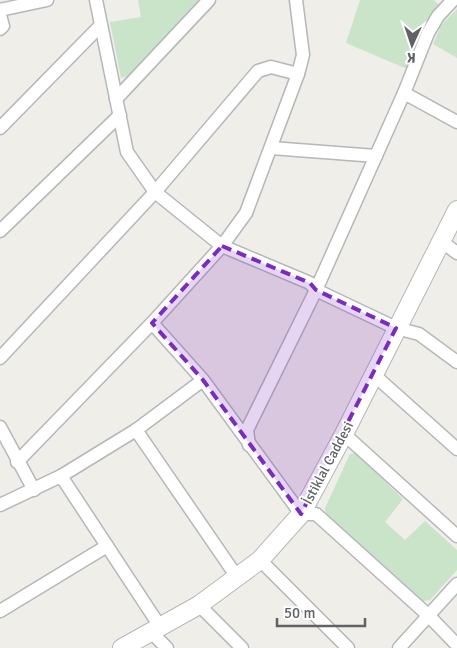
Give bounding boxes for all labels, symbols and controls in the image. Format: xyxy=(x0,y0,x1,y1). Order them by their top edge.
north arrow xyxy=(387,20,437,70)
text: K xyxy=(406,49,416,66)
street label: İstiklal Caddesi xyxy=(299,419,357,507)
scale bar xyxy=(277,596,364,628)
text: 50 m xyxy=(284,604,315,622)

